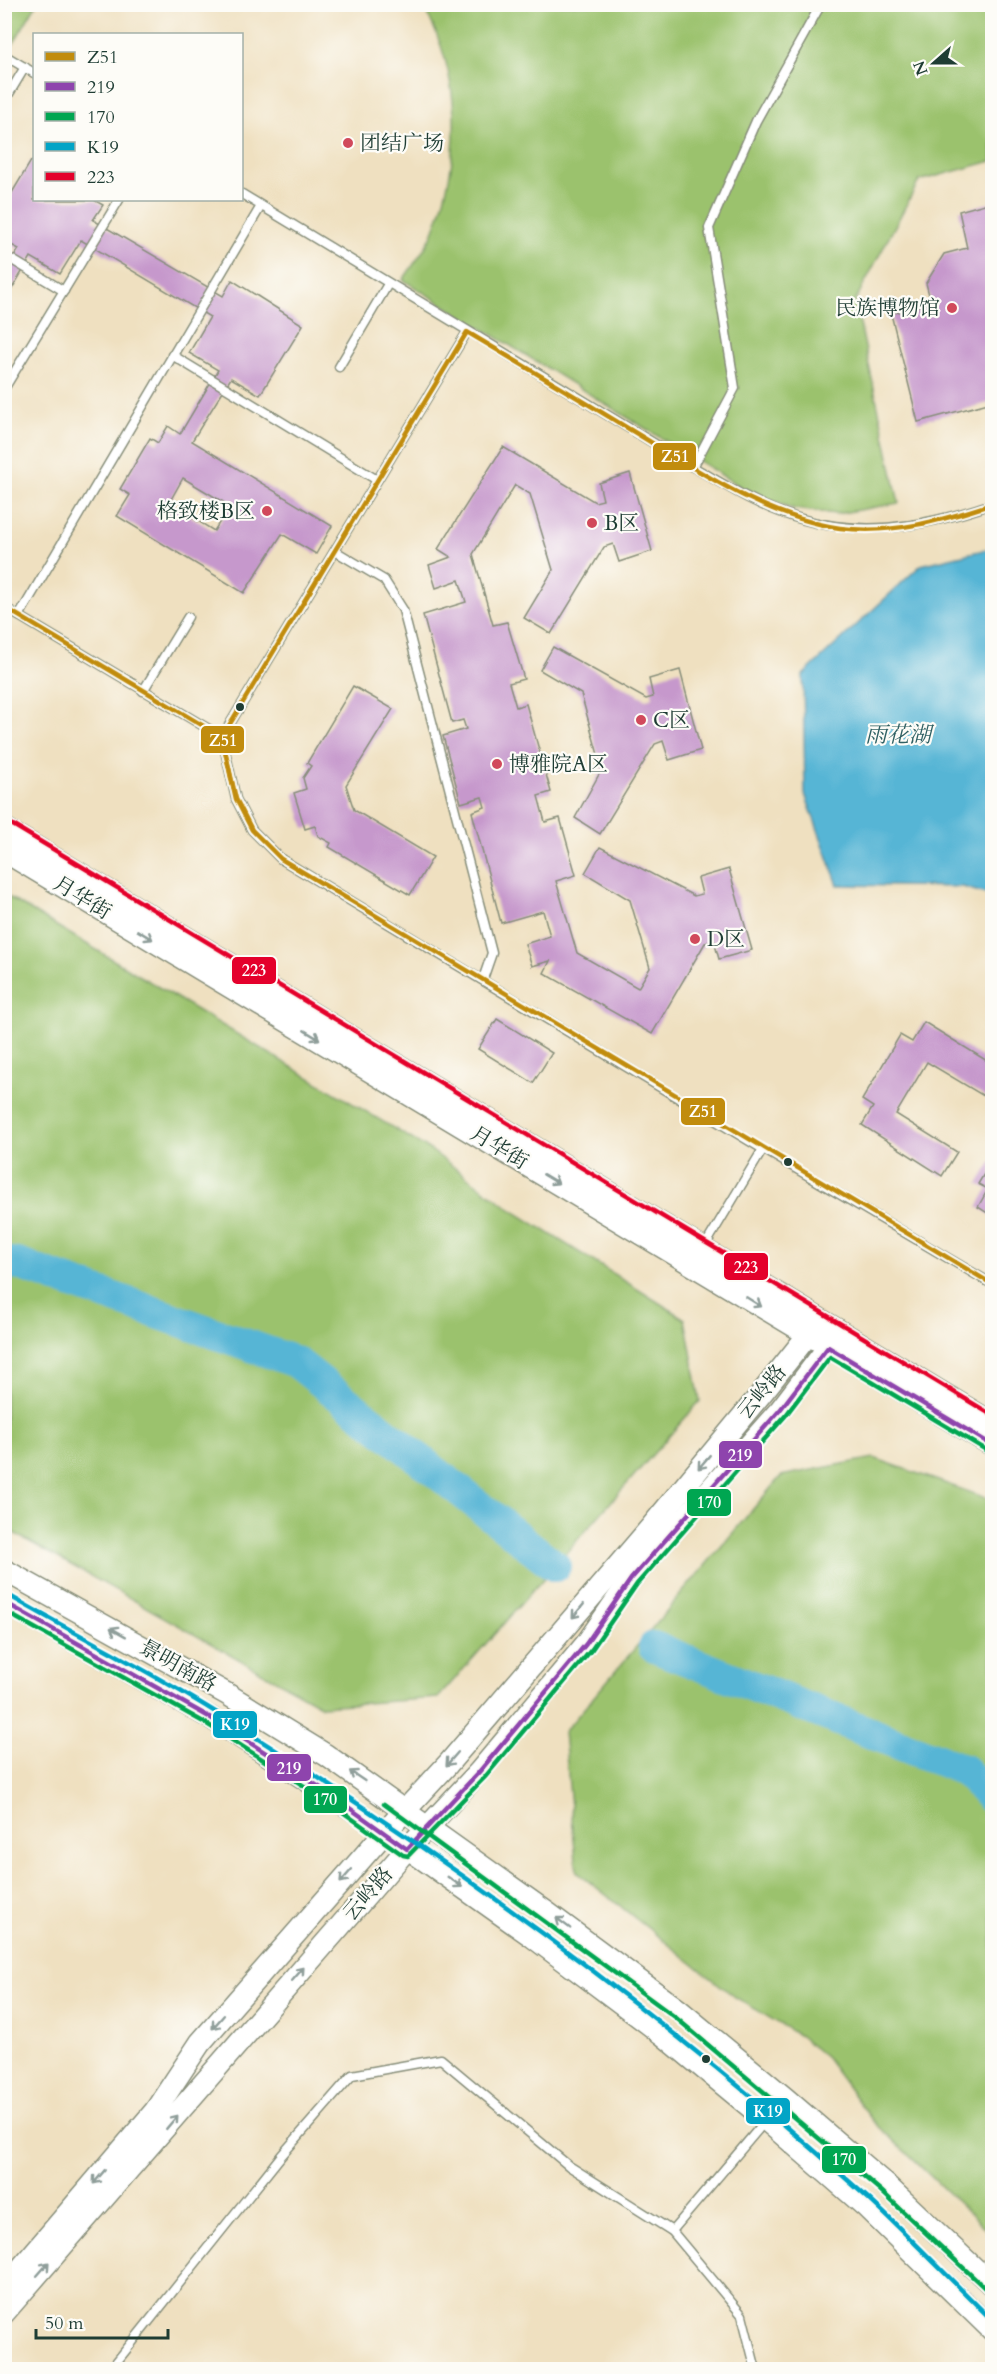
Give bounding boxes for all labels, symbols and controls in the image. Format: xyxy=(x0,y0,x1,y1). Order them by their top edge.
legend xyxy=(33,33,243,201)
north arrow xyxy=(904,33,964,93)
text: Z51 xyxy=(87,45,118,70)
text: N xyxy=(908,57,934,78)
text: 219 xyxy=(87,75,115,100)
text: 170 xyxy=(87,105,115,130)
place label: 团结广场 xyxy=(360,129,444,158)
text: K19 xyxy=(87,135,119,160)
marker: 团结广场 xyxy=(341,136,355,150)
text: 223 xyxy=(87,165,115,190)
place label: 民族博物馆 xyxy=(835,294,940,323)
marker: 民族博物馆 xyxy=(945,301,959,315)
line badge: Z51 xyxy=(652,442,697,471)
text: Z51 xyxy=(661,446,689,468)
place label: 格致楼B区 xyxy=(157,497,255,526)
marker: 格致楼B区 xyxy=(260,504,274,518)
place label: B区 xyxy=(604,509,639,538)
marker: B区 xyxy=(585,516,599,530)
unlabelled marker xyxy=(234,701,246,713)
place label: C区 xyxy=(653,706,690,735)
marker: C区 xyxy=(634,713,648,727)
water label: 雨花湖 xyxy=(865,720,935,750)
line badge: Z51 xyxy=(200,725,245,754)
text: Z51 xyxy=(209,730,237,752)
place label: 博雅院A区 xyxy=(509,750,608,779)
marker: 博雅院A区 xyxy=(490,757,504,771)
street label: 月华街 xyxy=(48,869,116,927)
place label: D区 xyxy=(707,925,745,954)
one-way arrow xyxy=(136,930,153,942)
marker: D区 xyxy=(688,932,702,946)
line badge: 223 xyxy=(231,956,277,985)
text: 223 xyxy=(242,960,266,982)
one-way arrow xyxy=(303,1030,320,1042)
line badge: Z51 xyxy=(680,1097,726,1126)
text: Z51 xyxy=(689,1101,717,1123)
street label: 月华街 xyxy=(465,1119,533,1177)
unlabelled marker xyxy=(782,1156,794,1168)
one-way arrow xyxy=(542,1174,559,1186)
line badge: 223 xyxy=(723,1252,769,1281)
text: 223 xyxy=(734,1257,758,1279)
one-way arrow xyxy=(745,1296,762,1308)
street label: 云岭路 xyxy=(731,1358,793,1426)
line badge: 219 xyxy=(718,1440,763,1469)
text: 219 xyxy=(728,1445,752,1467)
one-way arrow xyxy=(697,1454,711,1469)
line badge: 170 xyxy=(686,1488,732,1517)
text: 170 xyxy=(697,1492,721,1514)
one-way arrow xyxy=(571,1603,585,1618)
one-way arrow xyxy=(110,1626,127,1638)
street label: 景明南路 xyxy=(134,1633,222,1699)
line badge: K19 xyxy=(212,1710,258,1739)
text: K19 xyxy=(220,1714,250,1736)
one-way arrow xyxy=(445,1751,459,1767)
line badge: 219 xyxy=(266,1753,312,1782)
text: 219 xyxy=(277,1758,301,1780)
one-way arrow xyxy=(349,1770,365,1782)
line badge: 170 xyxy=(303,1785,348,1814)
text: 170 xyxy=(313,1789,337,1811)
street label: 云岭路 xyxy=(336,1861,400,1927)
one-way arrow xyxy=(339,1868,353,1883)
one-way arrow xyxy=(447,1876,463,1888)
one-way arrow xyxy=(555,1917,571,1930)
one-way arrow xyxy=(291,1967,305,1982)
one-way arrow xyxy=(211,2014,225,2029)
unlabelled marker xyxy=(700,2053,712,2065)
line badge: K19 xyxy=(745,2097,791,2125)
text: K19 xyxy=(753,2101,783,2123)
one-way arrow xyxy=(165,2114,178,2130)
line badge: 170 xyxy=(821,2145,867,2174)
text: 170 xyxy=(832,2149,856,2171)
one-way arrow xyxy=(93,2169,106,2185)
one-way arrow xyxy=(36,2262,50,2277)
scale bar xyxy=(36,2302,168,2340)
text: 50 m xyxy=(45,2311,84,2336)

